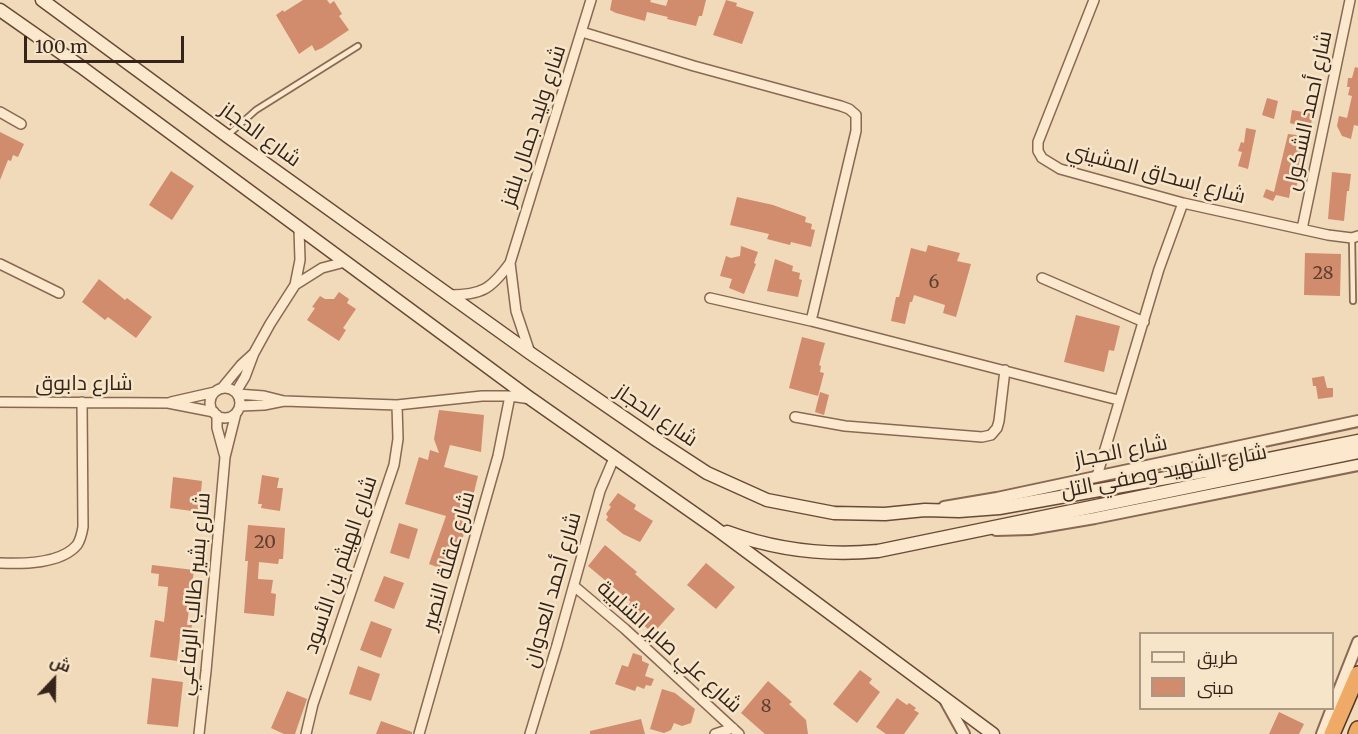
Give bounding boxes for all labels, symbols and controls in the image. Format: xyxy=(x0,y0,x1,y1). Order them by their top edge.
scale bar xyxy=(27,24,188,62)
street label: شارع أحمد الشكول xyxy=(1280,29,1338,193)
text: 100 m xyxy=(35,35,88,58)
street label: شارع وليد جمال بلقز xyxy=(496,42,572,210)
street label: شارع الحجاز xyxy=(215,97,305,173)
street label: شارع إسحاق المشيني xyxy=(1064,138,1248,210)
house number: 28 xyxy=(1312,263,1334,285)
house number: 6 xyxy=(929,272,939,294)
street label: شارع دابوق xyxy=(35,371,133,397)
street label: شارع الحجاز xyxy=(610,379,702,453)
street label: شارع الحجاز xyxy=(1072,431,1170,473)
street label: شارع الشهيد وصفي التل xyxy=(1059,440,1269,504)
street label: شارع الهيثم بن الأسود xyxy=(299,473,383,657)
street label: شارع عقلة النصير xyxy=(417,489,481,633)
street label: شارع بشير طالب الرفاعي xyxy=(174,491,216,697)
street label: شارع أحمد العدوان xyxy=(519,509,587,671)
house number: 20 xyxy=(254,532,276,554)
street label: شارع علي صابر الشلبية xyxy=(592,575,746,719)
legend xyxy=(1139,632,1334,710)
text: طريق xyxy=(1197,646,1238,669)
north arrow xyxy=(24,650,84,710)
text: ش xyxy=(47,650,74,676)
text: مبنى xyxy=(1197,676,1234,699)
house number: 8 xyxy=(761,696,771,718)

